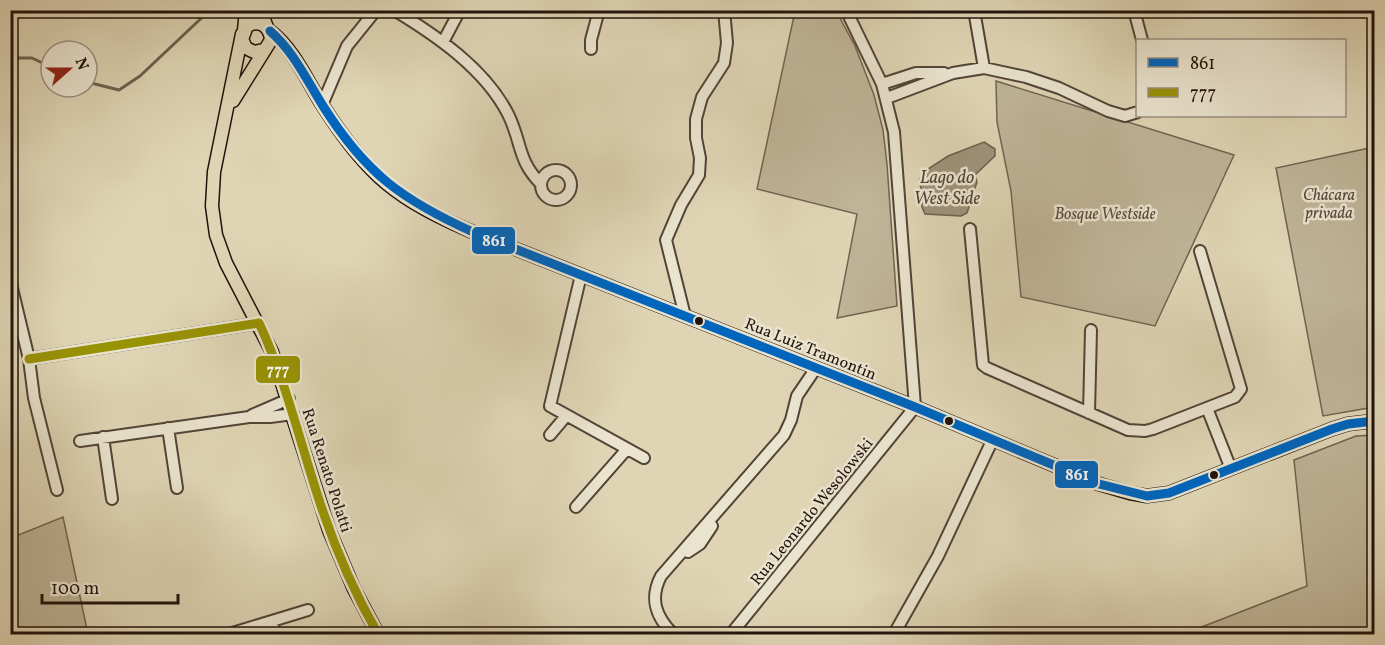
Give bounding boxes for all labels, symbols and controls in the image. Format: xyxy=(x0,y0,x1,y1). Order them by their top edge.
north arrow xyxy=(39,39,99,99)
legend xyxy=(1136,39,1346,117)
text: 861 xyxy=(1190,52,1215,77)
text: N xyxy=(69,55,94,74)
text: 777 xyxy=(1190,82,1216,107)
water label: Lago do West Side xyxy=(914,166,981,212)
park label: Chácara privada xyxy=(1303,185,1356,225)
park label: Bosque Westside xyxy=(1054,204,1156,226)
line badge: 861 xyxy=(471,226,516,255)
text: 861 xyxy=(482,231,506,253)
street label: Rua Luiz Tramontin xyxy=(741,313,879,386)
unlabelled marker xyxy=(693,315,705,327)
line badge: 777 xyxy=(255,355,301,384)
text: 777 xyxy=(267,360,290,382)
street label: Rua Renato Polatti xyxy=(296,406,357,536)
unlabelled marker xyxy=(943,415,955,427)
street label: Rua Leonardo Wesolowski xyxy=(746,434,879,591)
line badge: 861 xyxy=(1054,460,1099,489)
text: 861 xyxy=(1065,465,1089,487)
unlabelled marker xyxy=(1208,469,1220,481)
scale bar xyxy=(42,567,178,605)
text: 100 m xyxy=(51,577,100,602)

